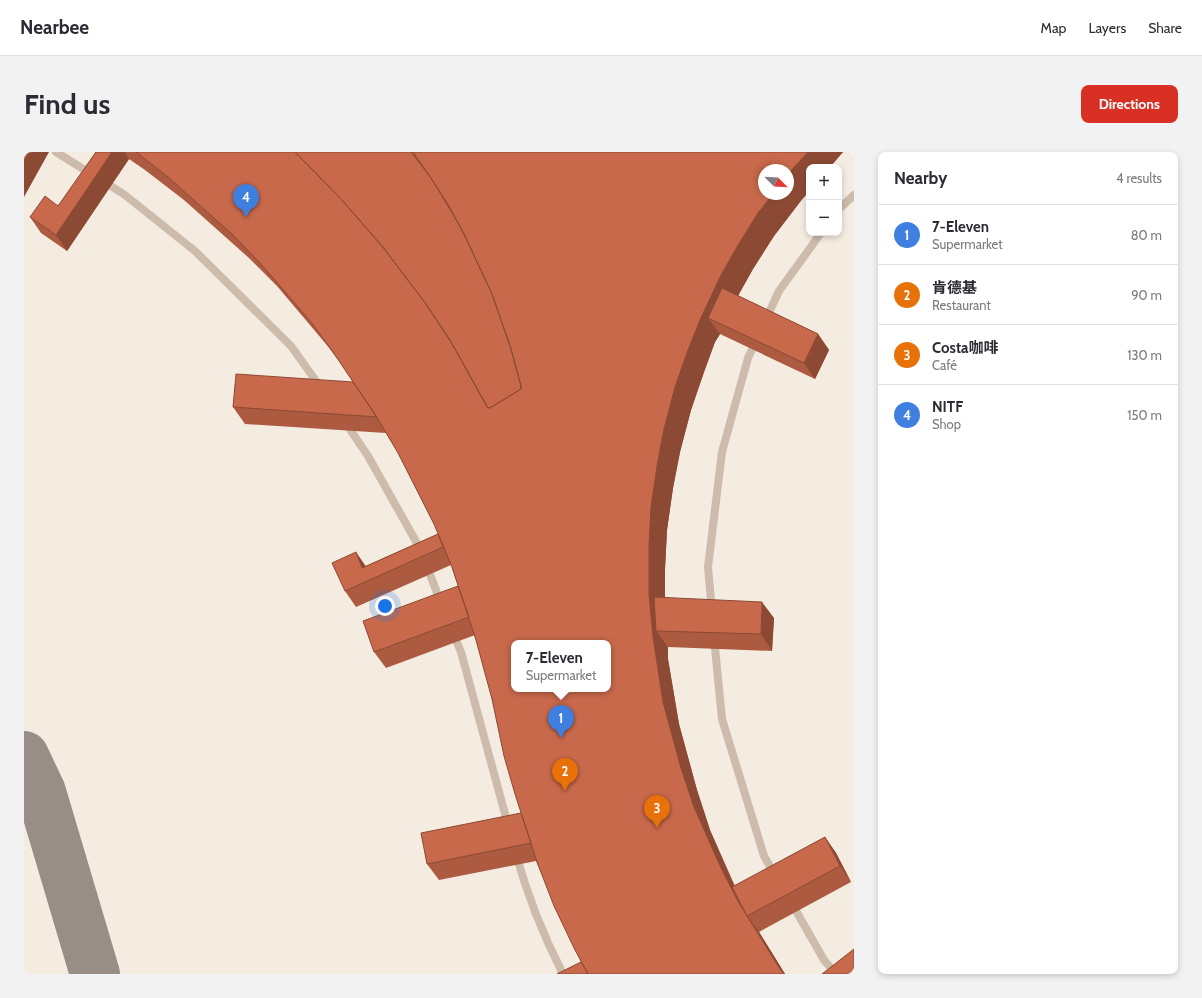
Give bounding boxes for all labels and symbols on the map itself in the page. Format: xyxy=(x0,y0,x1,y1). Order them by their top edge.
north arrow xyxy=(758,164,794,200)
pin: 4 xyxy=(233,184,259,217)
your location xyxy=(375,596,395,616)
pin: 1 xyxy=(548,705,574,738)
pin: 2 xyxy=(552,758,578,791)
pin: 3 xyxy=(644,795,670,828)

